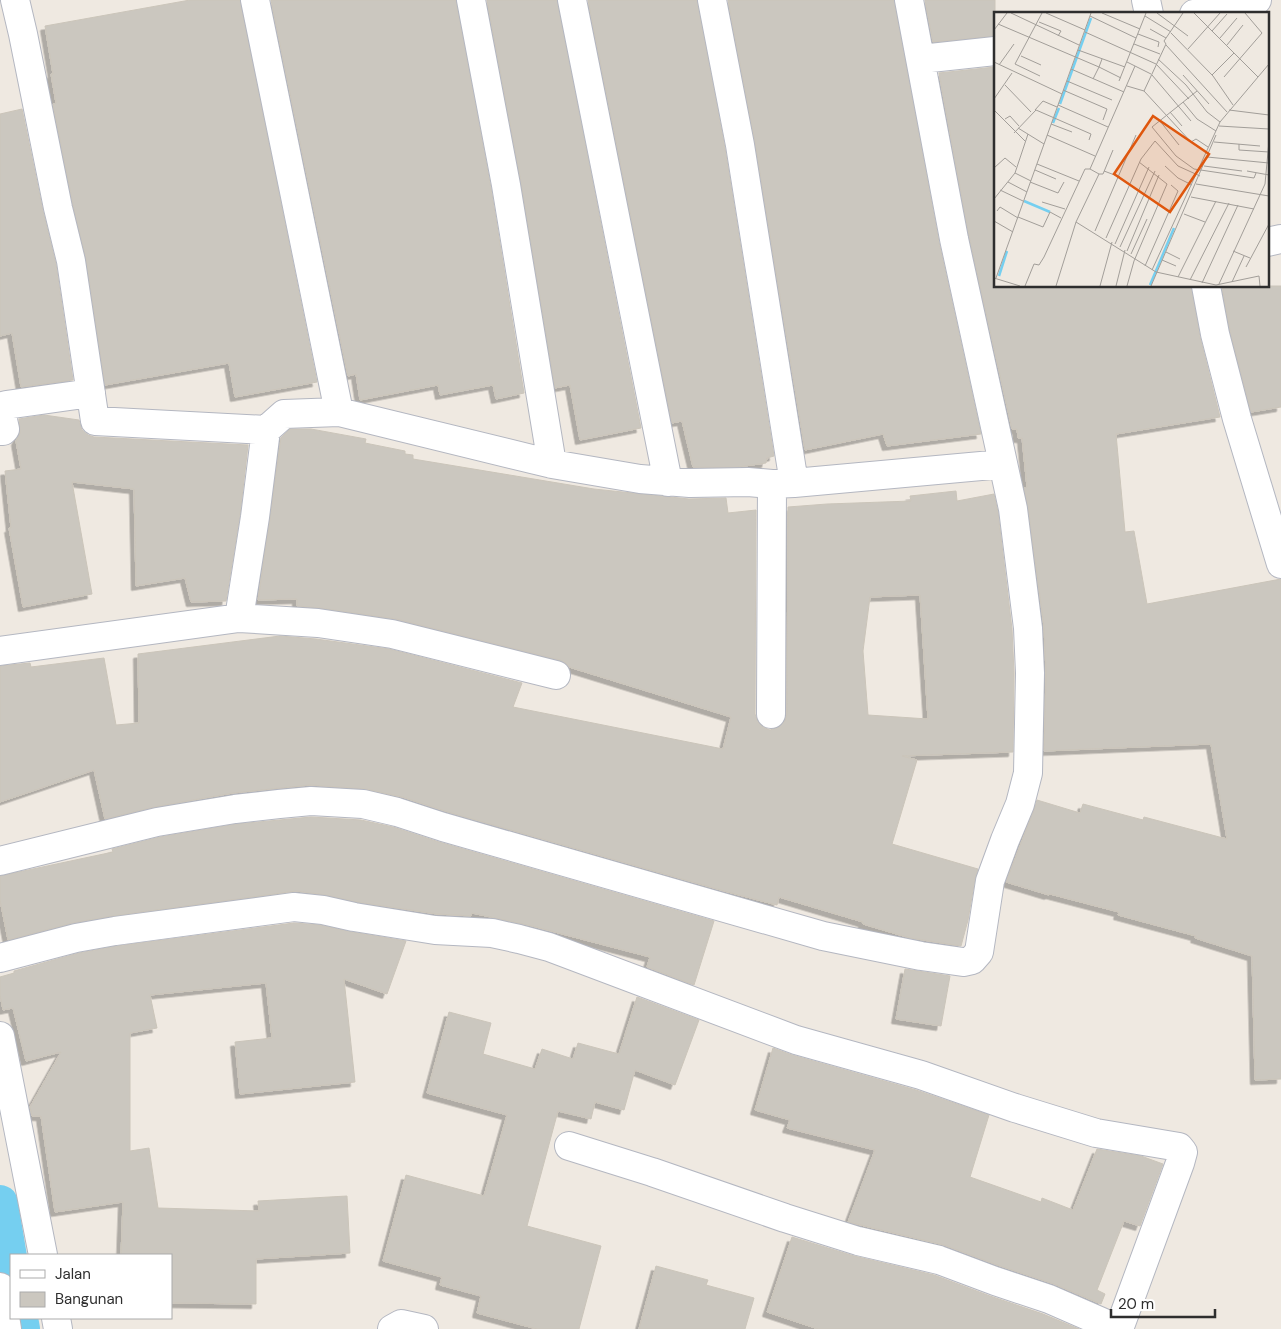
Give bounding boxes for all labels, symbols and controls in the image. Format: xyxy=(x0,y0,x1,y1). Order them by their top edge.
inset map xyxy=(994,12,1268,288)
legend xyxy=(10,1254,172,1319)
text: Jalan xyxy=(55,1264,91,1284)
scale bar xyxy=(1111,1286,1215,1318)
text: Bangunan xyxy=(55,1289,123,1309)
text: 20 m xyxy=(1118,1294,1154,1314)

